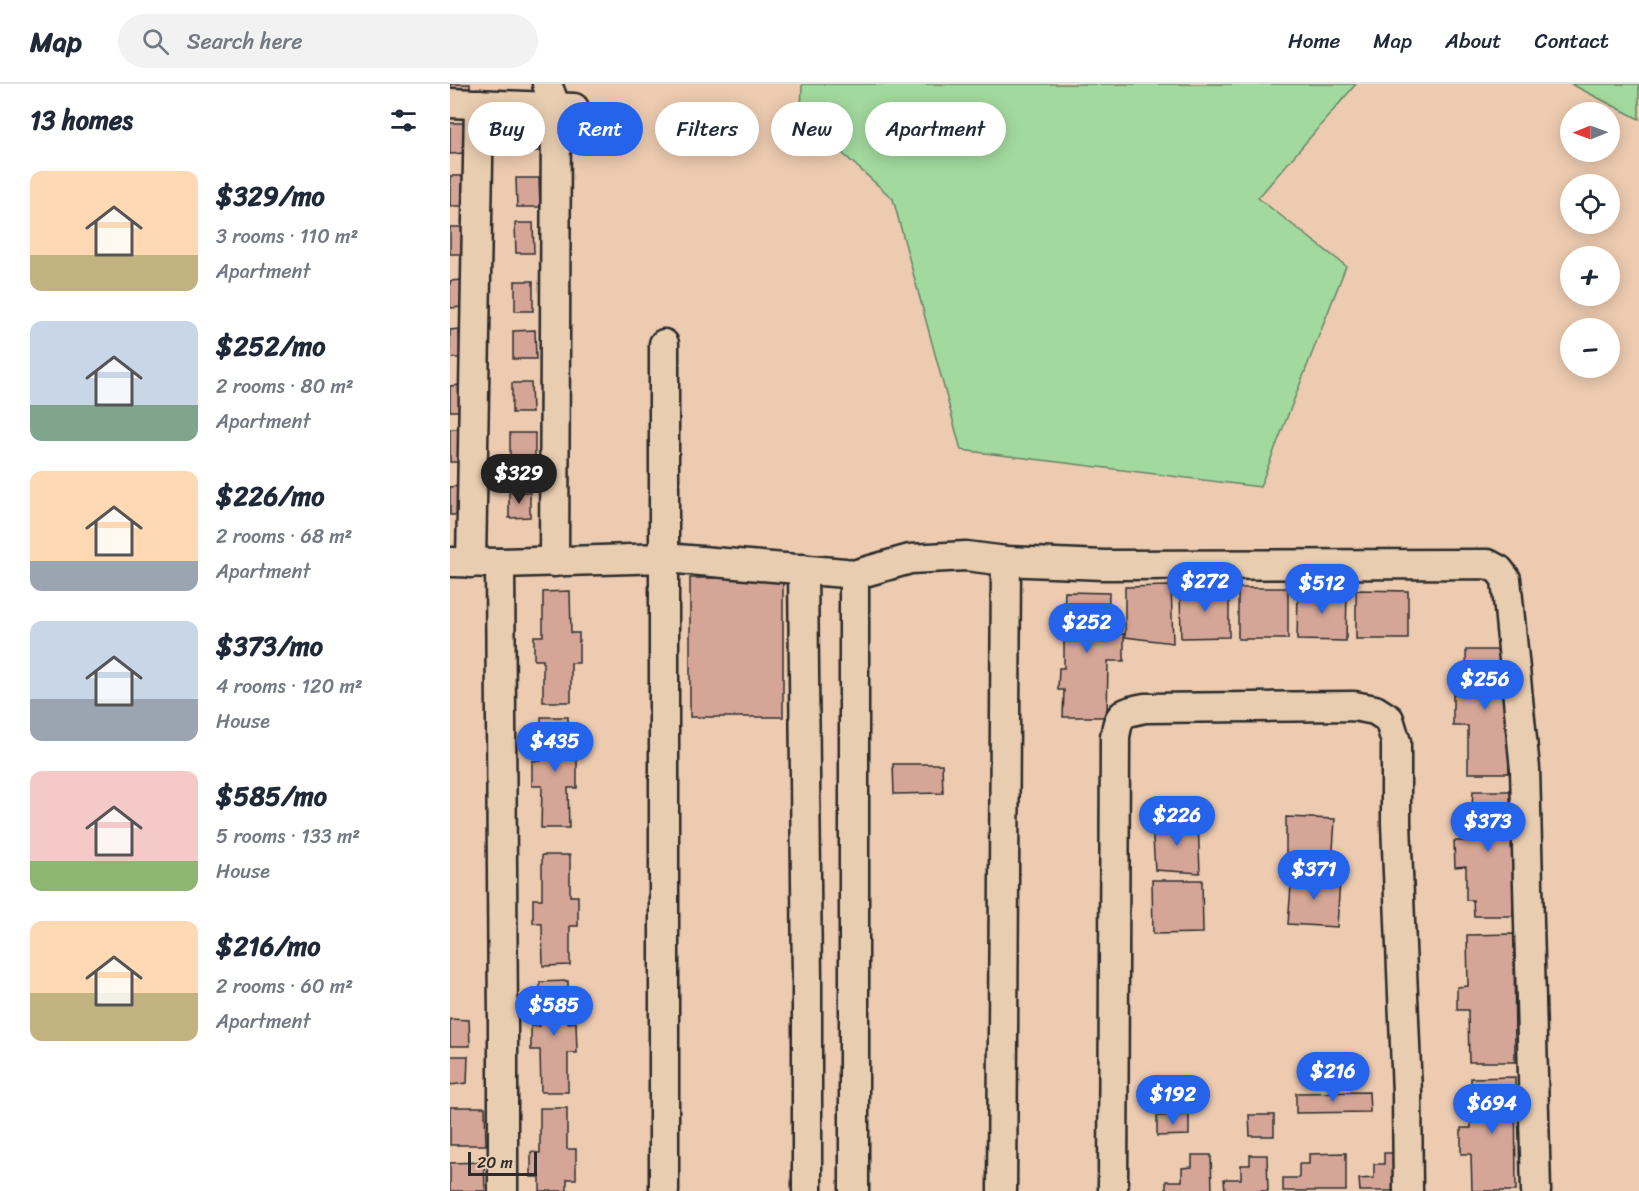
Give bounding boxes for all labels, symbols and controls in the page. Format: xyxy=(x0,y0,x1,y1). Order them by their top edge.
search box xyxy=(118,14,538,68)
text: Map xyxy=(30,17,82,66)
text: Search here xyxy=(187,22,303,61)
text: Home xyxy=(1288,22,1340,60)
text: Map xyxy=(1373,22,1412,60)
text: About xyxy=(1445,22,1502,60)
text: Contact xyxy=(1535,22,1609,60)
icon: search xyxy=(139,25,172,58)
text: 13 homes xyxy=(30,97,133,143)
chip: Buy xyxy=(468,102,545,156)
chip: Rent xyxy=(557,102,643,156)
chip: Filters xyxy=(655,102,759,156)
chip: New xyxy=(771,102,853,156)
chip: Apartment xyxy=(865,102,1006,156)
north arrow xyxy=(1560,102,1620,162)
map controls xyxy=(1560,102,1620,378)
icon: filters xyxy=(387,104,420,137)
text: $329/mo xyxy=(216,173,325,219)
button: locate xyxy=(1560,174,1620,234)
icon: home xyxy=(78,195,150,267)
text: 3 rooms · 110 m² xyxy=(216,219,358,254)
button: + xyxy=(1560,246,1620,306)
text: Apartment xyxy=(216,254,310,289)
button: − xyxy=(1560,318,1620,378)
text: $252/mo xyxy=(216,323,325,369)
icon: home xyxy=(78,345,150,417)
text: 2 rooms · 80 m² xyxy=(216,369,354,404)
text: Apartment xyxy=(216,404,310,439)
pin: $329 xyxy=(483,454,555,505)
text: $329 xyxy=(495,456,543,491)
text: $226/mo xyxy=(216,473,324,519)
icon: home xyxy=(78,495,150,567)
text: 2 rooms · 68 m² xyxy=(216,519,352,554)
text: Apartment xyxy=(216,554,310,589)
pin: $272 xyxy=(1169,562,1241,613)
text: $272 xyxy=(1181,564,1229,599)
pin: $512 xyxy=(1286,564,1358,615)
text: $512 xyxy=(1299,566,1345,601)
pin: $252 xyxy=(1051,603,1123,654)
text: $252 xyxy=(1063,605,1111,640)
text: $373/mo xyxy=(216,623,323,669)
icon: home xyxy=(78,645,150,717)
pin: $256 xyxy=(1449,660,1521,711)
text: $256 xyxy=(1461,662,1509,697)
text: 4 rooms · 120 m² xyxy=(216,669,363,704)
text: House xyxy=(216,704,270,739)
pin: $435 xyxy=(519,722,591,773)
text: $435 xyxy=(530,724,580,759)
text: $585/mo xyxy=(216,773,327,819)
icon: home xyxy=(78,795,150,867)
pin: $226 xyxy=(1141,796,1213,847)
text: $226 xyxy=(1153,798,1201,833)
pin: $373 xyxy=(1452,802,1524,853)
text: $373 xyxy=(1465,804,1511,839)
text: 5 rooms · 133 m² xyxy=(216,819,360,854)
pin: $371 xyxy=(1278,850,1350,901)
text: $371 xyxy=(1292,852,1336,887)
text: House xyxy=(216,854,270,889)
text: $216/mo xyxy=(216,923,321,969)
icon: home xyxy=(78,945,150,1017)
text: 2 rooms · 60 m² xyxy=(216,969,353,1004)
pin: $585 xyxy=(518,986,590,1037)
text: $585 xyxy=(529,988,579,1023)
text: Apartment xyxy=(216,1004,310,1039)
pin: $216 xyxy=(1297,1052,1369,1103)
text: $216 xyxy=(1311,1054,1355,1089)
pin: $192 xyxy=(1137,1075,1209,1126)
text: $192 xyxy=(1150,1077,1196,1112)
pin: $694 xyxy=(1456,1084,1528,1135)
text: $694 xyxy=(1467,1086,1517,1121)
text: 20 m xyxy=(477,1148,513,1177)
scale bar xyxy=(468,1149,537,1176)

